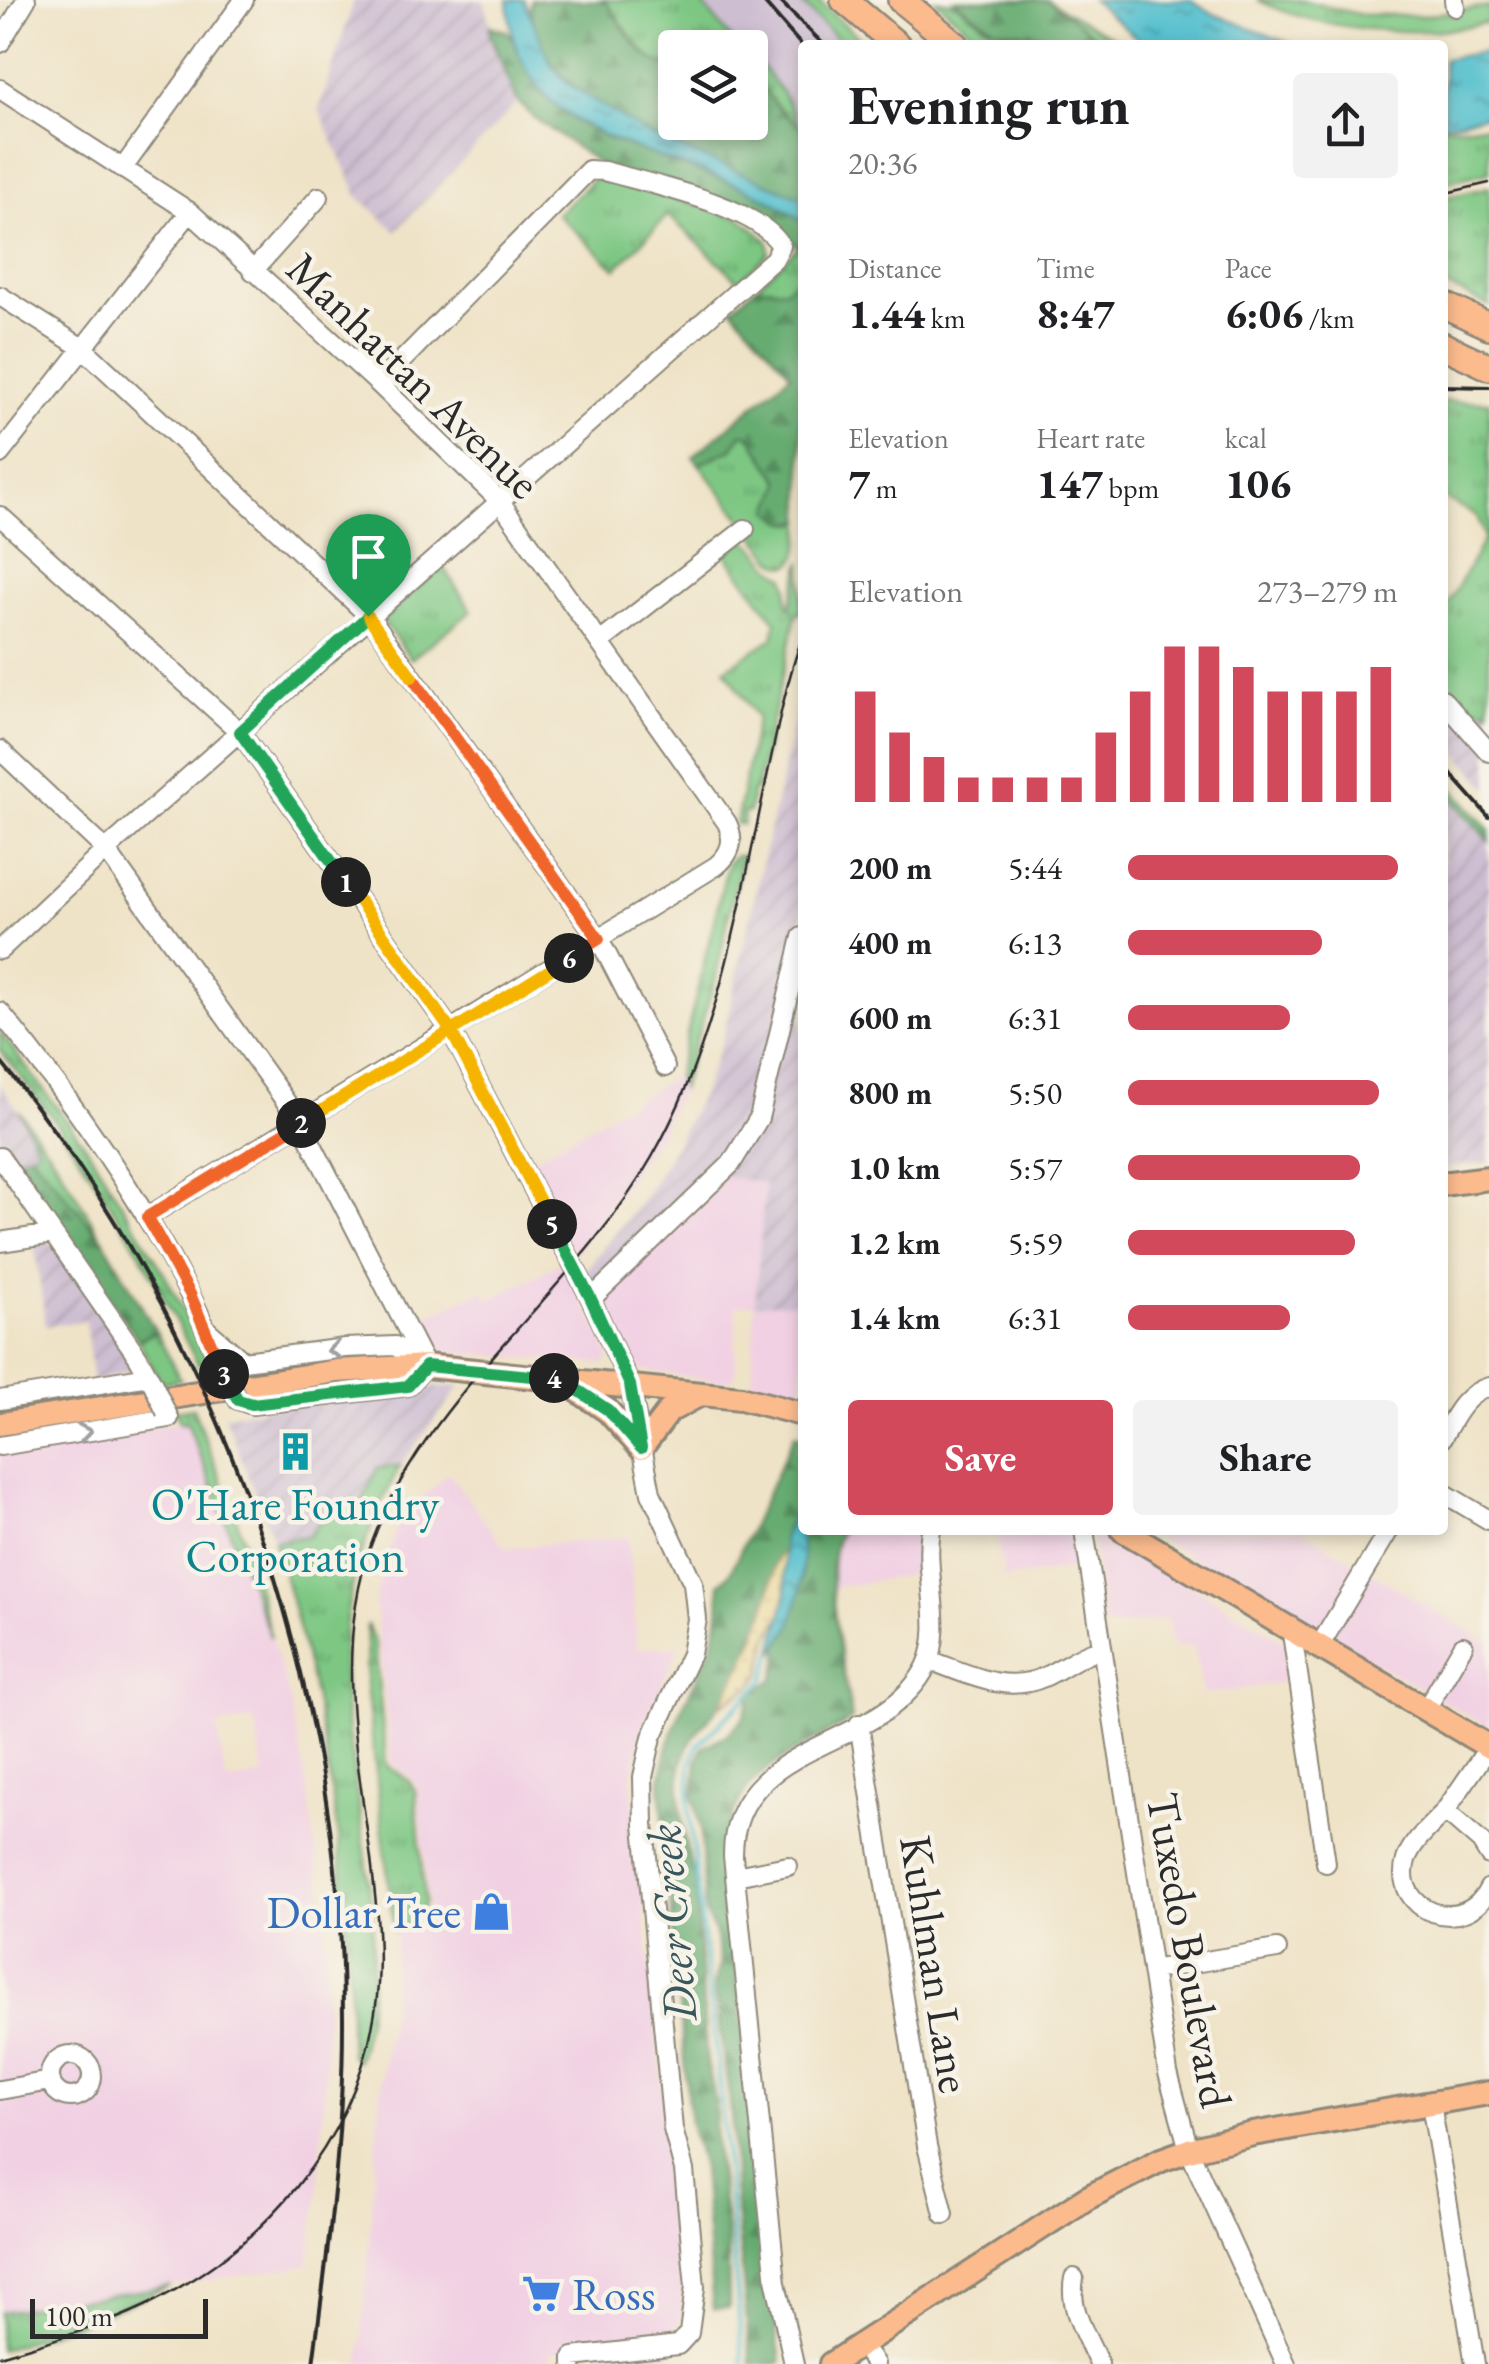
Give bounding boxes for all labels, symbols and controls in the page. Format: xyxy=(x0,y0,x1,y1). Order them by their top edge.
map controls xyxy=(658,30,768,140)
button: layers xyxy=(658,30,768,140)
text: Evening run xyxy=(848,69,1130,140)
button: share xyxy=(1293,73,1398,178)
text: 20:36 xyxy=(848,142,917,184)
street label: Manhattan Avenue xyxy=(275,239,553,511)
text: Distance xyxy=(848,250,942,286)
text: Time xyxy=(1036,250,1095,286)
text: Pace xyxy=(1225,250,1272,286)
text: 1.44 xyxy=(848,286,925,341)
text: 8:47 xyxy=(1036,286,1115,341)
text: 6:06 xyxy=(1225,286,1303,341)
text: km xyxy=(925,300,966,336)
text: /km xyxy=(1303,300,1355,336)
text: Elevation xyxy=(848,420,949,456)
text: Heart rate xyxy=(1036,420,1145,456)
text: kcal xyxy=(1225,420,1267,456)
text: 7 xyxy=(848,456,870,511)
text: 147 xyxy=(1036,456,1103,511)
text: 106 xyxy=(1225,456,1291,511)
text: m xyxy=(870,470,898,506)
text: bpm xyxy=(1103,470,1159,506)
pin xyxy=(326,514,411,617)
icon: arrive xyxy=(341,529,396,584)
text: Elevation xyxy=(848,570,963,612)
text: 273–279 m xyxy=(1257,570,1398,612)
text: 200 m xyxy=(848,847,932,889)
text: 5:44 xyxy=(1008,847,1062,889)
pin: 1 xyxy=(321,857,371,907)
text: 1 xyxy=(339,864,353,900)
text: 400 m xyxy=(848,922,932,964)
text: 6:13 xyxy=(1008,922,1062,964)
pin: 6 xyxy=(544,933,594,983)
text: 6 xyxy=(562,940,576,976)
text: 600 m xyxy=(848,997,932,1039)
text: 6:31 xyxy=(1008,997,1062,1039)
text: 800 m xyxy=(848,1072,932,1114)
text: 5:50 xyxy=(1008,1072,1062,1114)
pin: 2 xyxy=(276,1098,326,1148)
text: 2 xyxy=(294,1105,308,1141)
text: 1.0 km xyxy=(848,1147,941,1189)
text: 5:57 xyxy=(1008,1147,1062,1189)
pin: 5 xyxy=(527,1199,577,1249)
text: 5 xyxy=(545,1206,559,1242)
text: 1.2 km xyxy=(848,1222,941,1264)
text: 5:59 xyxy=(1008,1222,1062,1264)
text: 1.4 km xyxy=(848,1297,941,1339)
text: 6:31 xyxy=(1008,1297,1062,1339)
one-way arrow xyxy=(326,1338,343,1359)
pin: 3 xyxy=(199,1349,249,1399)
pin: 4 xyxy=(529,1353,579,1403)
text: 3 xyxy=(217,1356,231,1392)
text: 4 xyxy=(547,1360,561,1396)
button: Save xyxy=(848,1400,1113,1515)
button: Share xyxy=(1133,1400,1398,1515)
one-way arrow xyxy=(76,1422,93,1443)
building icon: O'Hare Foundry Corporation xyxy=(274,1430,316,1472)
place label: O'Hare Foundry Corporation xyxy=(151,1475,439,1585)
street label: Tuxedo Boulevard xyxy=(1134,1788,1246,2112)
water label: Deer Creek xyxy=(631,1821,711,2026)
street label: Kuhlman Lane xyxy=(887,1831,985,2097)
place label: Dollar Tree xyxy=(267,1883,461,1941)
shop icon: Dollar Tree xyxy=(470,1891,512,1933)
place label: Ross xyxy=(572,2265,655,2323)
supermarket icon: Ross xyxy=(521,2273,563,2315)
scale bar xyxy=(30,2294,208,2338)
text: 100 m xyxy=(45,2298,113,2334)

